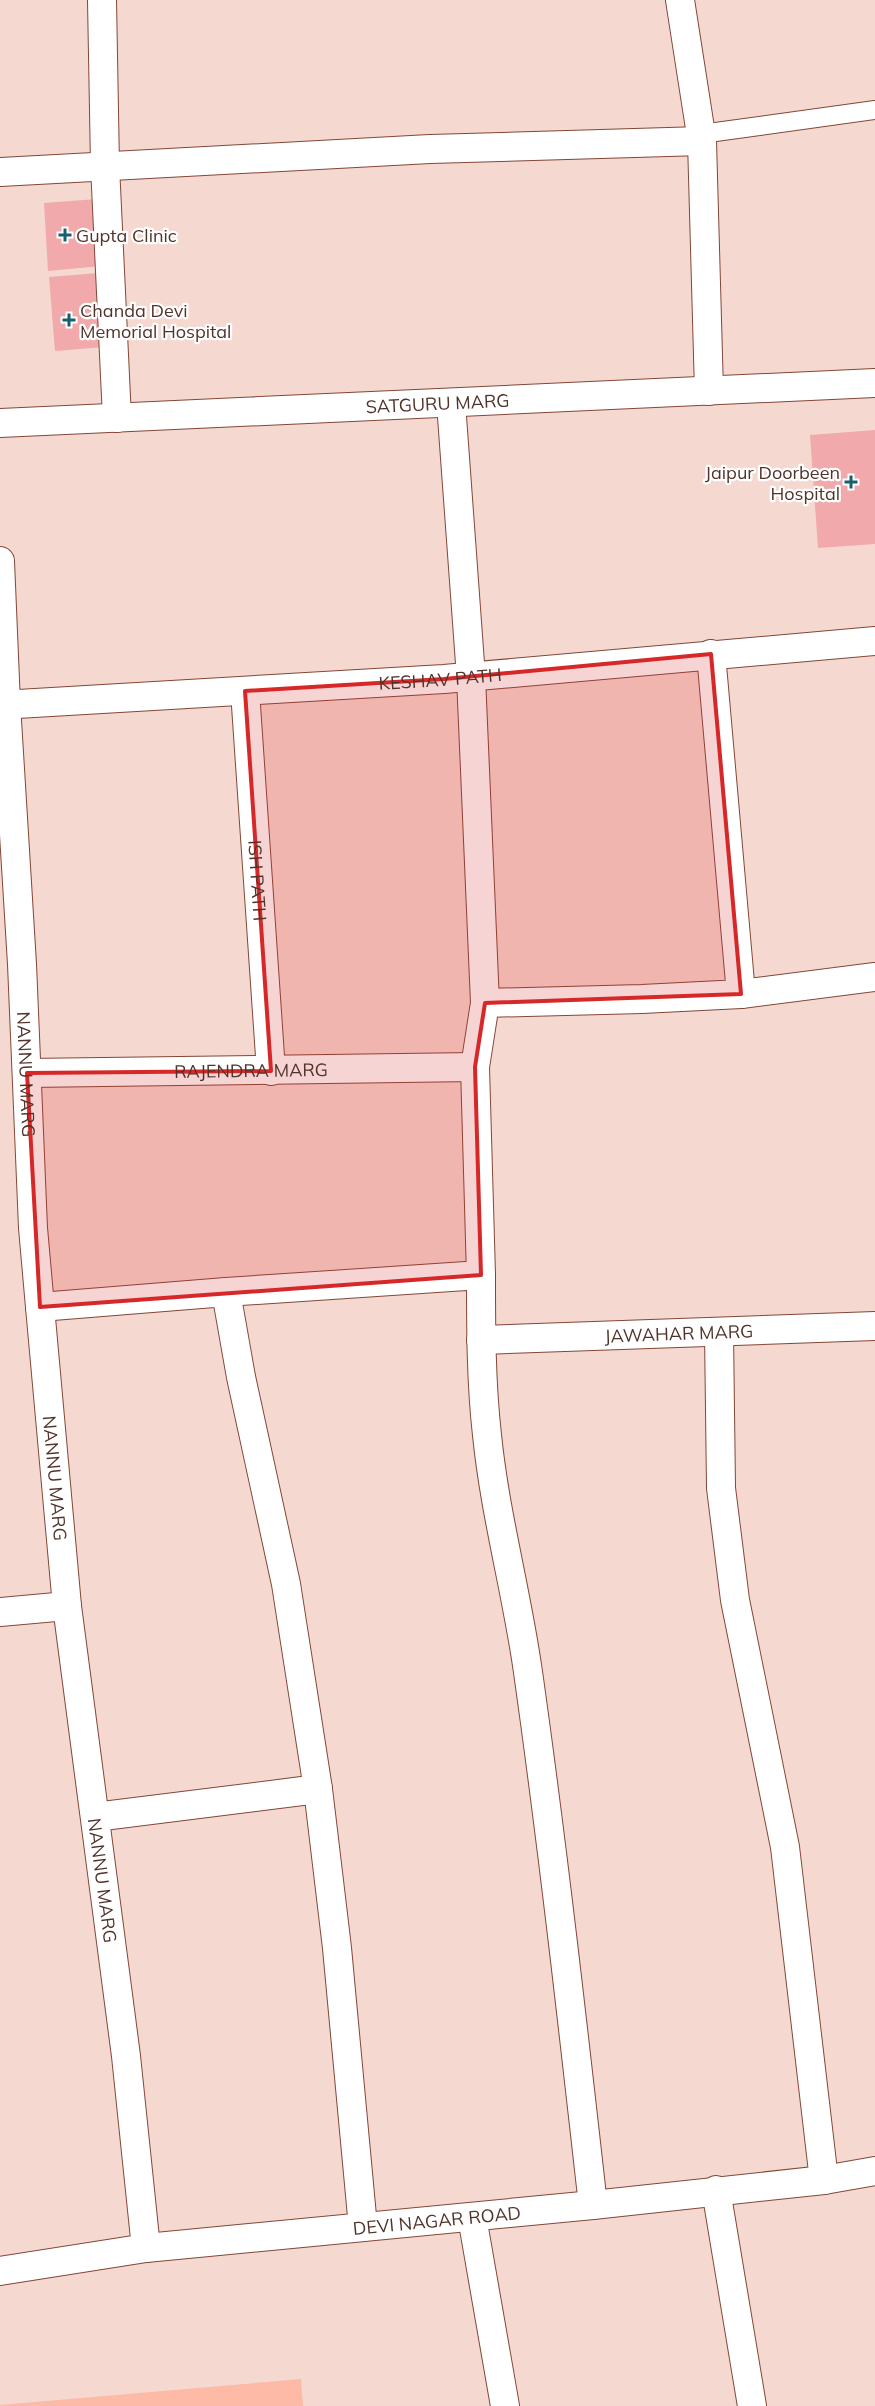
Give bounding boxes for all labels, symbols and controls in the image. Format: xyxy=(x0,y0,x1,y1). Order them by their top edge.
place label: Gupta Clinic xyxy=(76,224,177,247)
marker: Gupta Clinic xyxy=(58,228,72,242)
place label: Chanda Devi Memorial Hospital xyxy=(80,299,231,343)
marker: Chanda Devi Memorial Hospital xyxy=(62,313,76,327)
street label: SATGURU MARG xyxy=(365,388,510,418)
place label: Jaipur Doorbeen Hospital xyxy=(705,461,840,505)
marker: Jaipur Doorbeen Hospital xyxy=(844,475,858,489)
street label: KESHAV PATH xyxy=(378,662,503,694)
street label: ISH PATH xyxy=(244,839,272,922)
street label: NANNU MARG xyxy=(12,1011,41,1138)
street label: RAJENDRA MARG xyxy=(174,1057,328,1083)
street label: JAWAHAR MARG xyxy=(604,1319,754,1347)
street label: NANNU MARG xyxy=(38,1415,73,1542)
street label: NANNU MARG xyxy=(83,1816,123,1944)
street label: DEVI NAGAR ROAD xyxy=(352,2200,522,2240)

